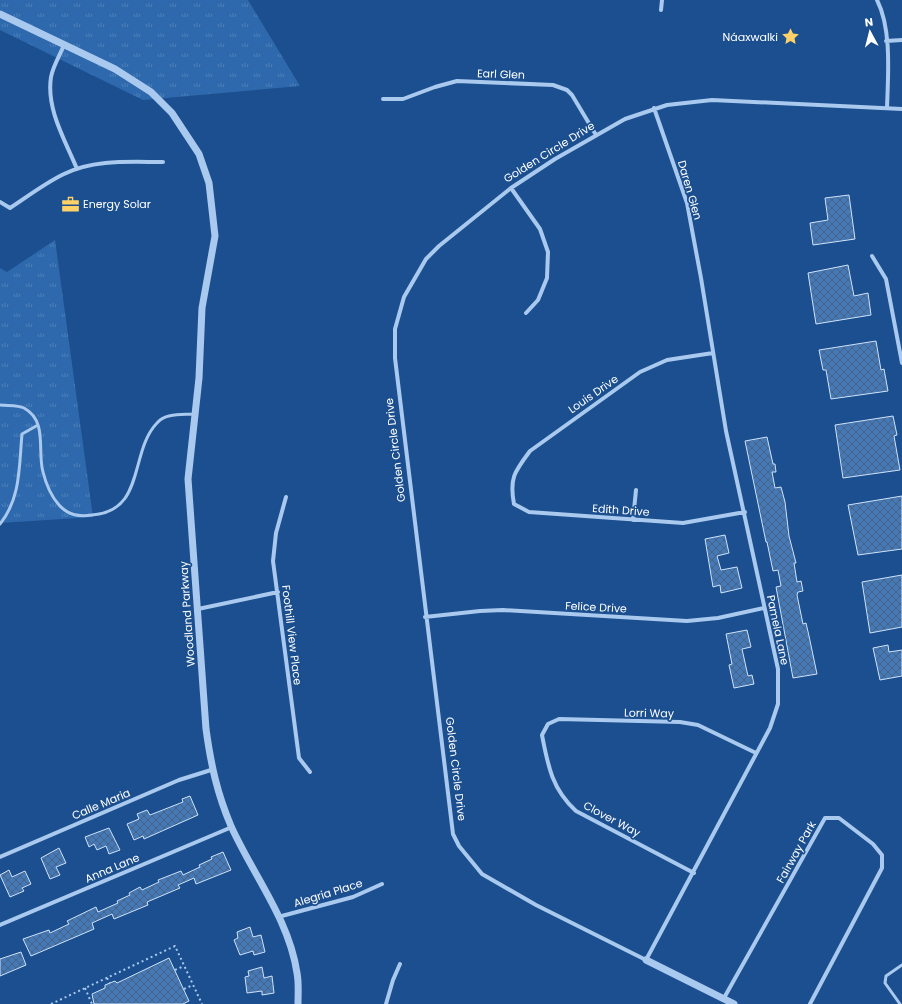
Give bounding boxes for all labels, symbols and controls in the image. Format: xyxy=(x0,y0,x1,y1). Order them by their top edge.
north arrow xyxy=(850,12,890,52)
text: N xyxy=(864,14,874,31)
place icon: Náaxwalki xyxy=(781,27,801,47)
place label: Náaxwalki xyxy=(723,29,778,45)
street label: Earl Glen xyxy=(477,65,525,83)
street label: Golden Circle Drive xyxy=(500,117,598,186)
street label: Daren Glen xyxy=(674,158,706,222)
office icon: Energy Solar xyxy=(60,194,80,214)
place label: Energy Solar xyxy=(83,196,151,212)
street label: Louis Drive xyxy=(565,371,621,417)
street label: Golden Circle Drive xyxy=(381,397,409,503)
street label: Edith Drive xyxy=(592,500,650,520)
street label: Woodland Parkway xyxy=(175,560,199,667)
street label: Foothill View Place xyxy=(278,584,306,686)
street label: Pamela Lane xyxy=(763,594,793,667)
street label: Felice Drive xyxy=(565,597,627,617)
street label: Lorri Way xyxy=(624,705,675,721)
street label: Golden Circle Drive xyxy=(442,716,470,822)
street label: Calle Maria xyxy=(69,784,133,824)
street label: Clover Way xyxy=(581,797,644,841)
street label: Fairway Park xyxy=(772,818,820,886)
street label: Anna Lane xyxy=(82,849,142,887)
street label: Alegria Place xyxy=(291,875,365,911)

